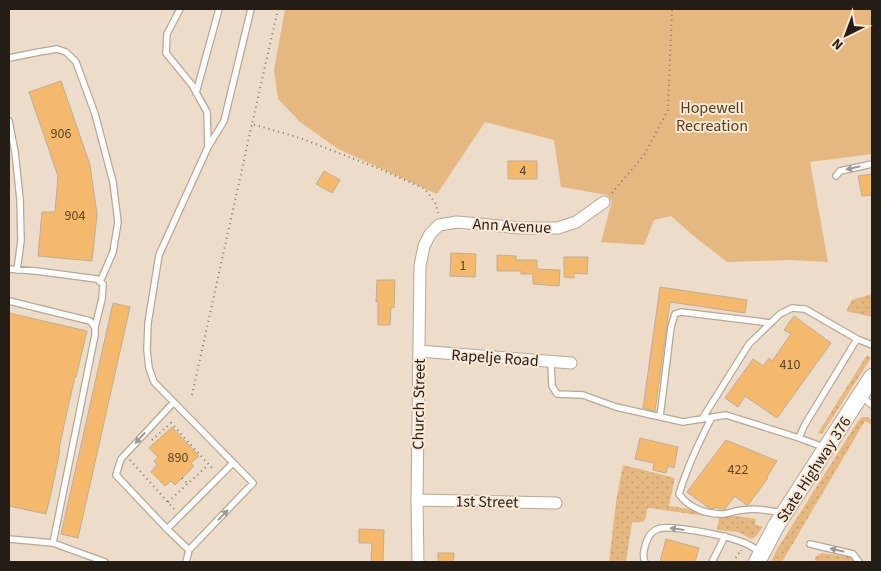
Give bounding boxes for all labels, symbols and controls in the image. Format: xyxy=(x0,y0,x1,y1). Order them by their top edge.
north arrow xyxy=(821,10,871,60)
text: N xyxy=(828,33,848,54)
park label: Hopewell Recreation xyxy=(676,97,748,137)
house number: 906 xyxy=(51,124,71,144)
house number: 4 xyxy=(520,161,527,181)
one-way arrow xyxy=(845,164,861,172)
house number: 904 xyxy=(65,206,85,226)
street label: Ann Avenue xyxy=(472,213,552,239)
house number: 1 xyxy=(460,256,467,276)
street label: Rapelje Road xyxy=(450,344,539,372)
house number: 410 xyxy=(780,355,800,375)
street label: Church Street xyxy=(407,358,431,450)
street label: State Highway 376 xyxy=(771,412,856,527)
one-way arrow xyxy=(134,432,146,444)
house number: 890 xyxy=(168,448,188,468)
house number: 422 xyxy=(728,460,748,480)
street label: 1st Street xyxy=(455,490,519,514)
one-way arrow xyxy=(217,509,229,521)
one-way arrow xyxy=(669,525,685,533)
one-way arrow xyxy=(829,546,844,554)

